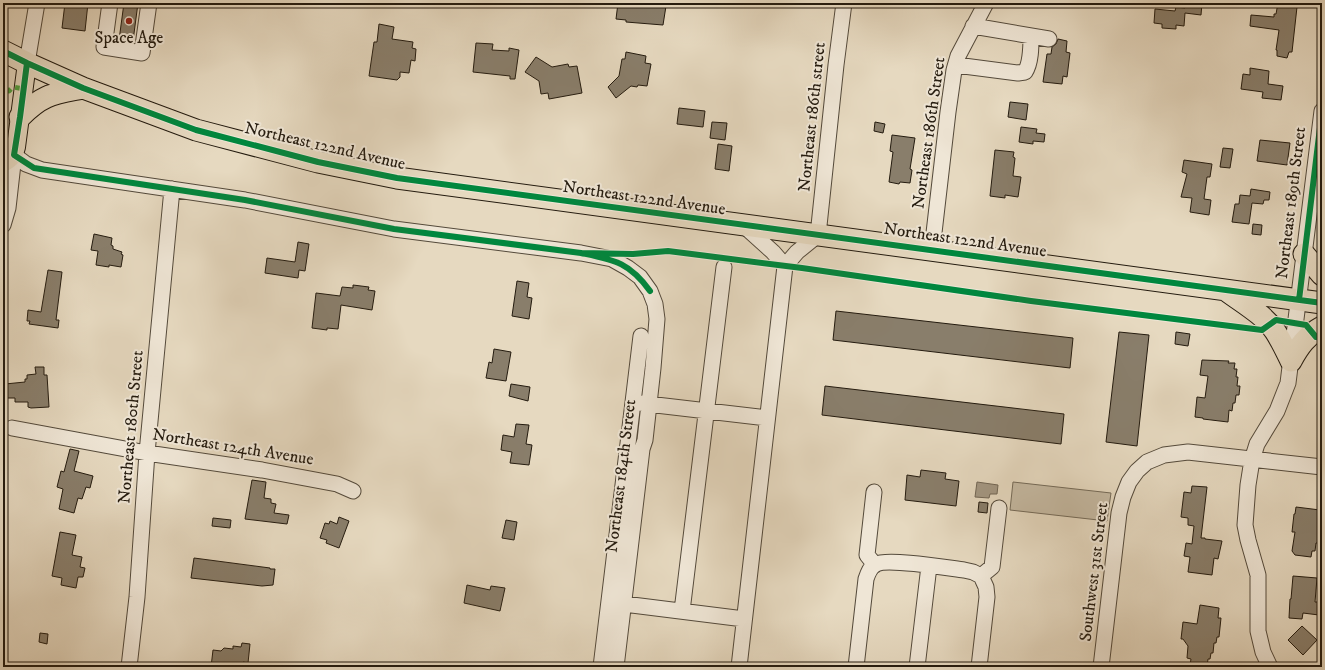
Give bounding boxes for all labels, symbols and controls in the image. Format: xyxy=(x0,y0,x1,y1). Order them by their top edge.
marker: Space Age xyxy=(124,16,134,26)
place label: Space Age xyxy=(95,27,163,49)
street label: Northeast 186th street xyxy=(793,41,831,193)
street label: Northeast 186th Street xyxy=(907,55,951,210)
street label: Northeast 122nd Avenue xyxy=(242,117,408,175)
street label: Northeast 189th Street xyxy=(1271,125,1311,280)
street label: Northeast 122nd Avenue xyxy=(561,176,727,220)
street label: Northeast 122nd Avenue xyxy=(882,218,1048,262)
street label: Northeast 180th Street xyxy=(113,349,149,504)
street label: Northeast 184th Street xyxy=(601,398,641,554)
street label: Northeast 124th Avenue xyxy=(151,423,315,471)
street label: Southwest 31st Street xyxy=(1075,501,1114,643)

